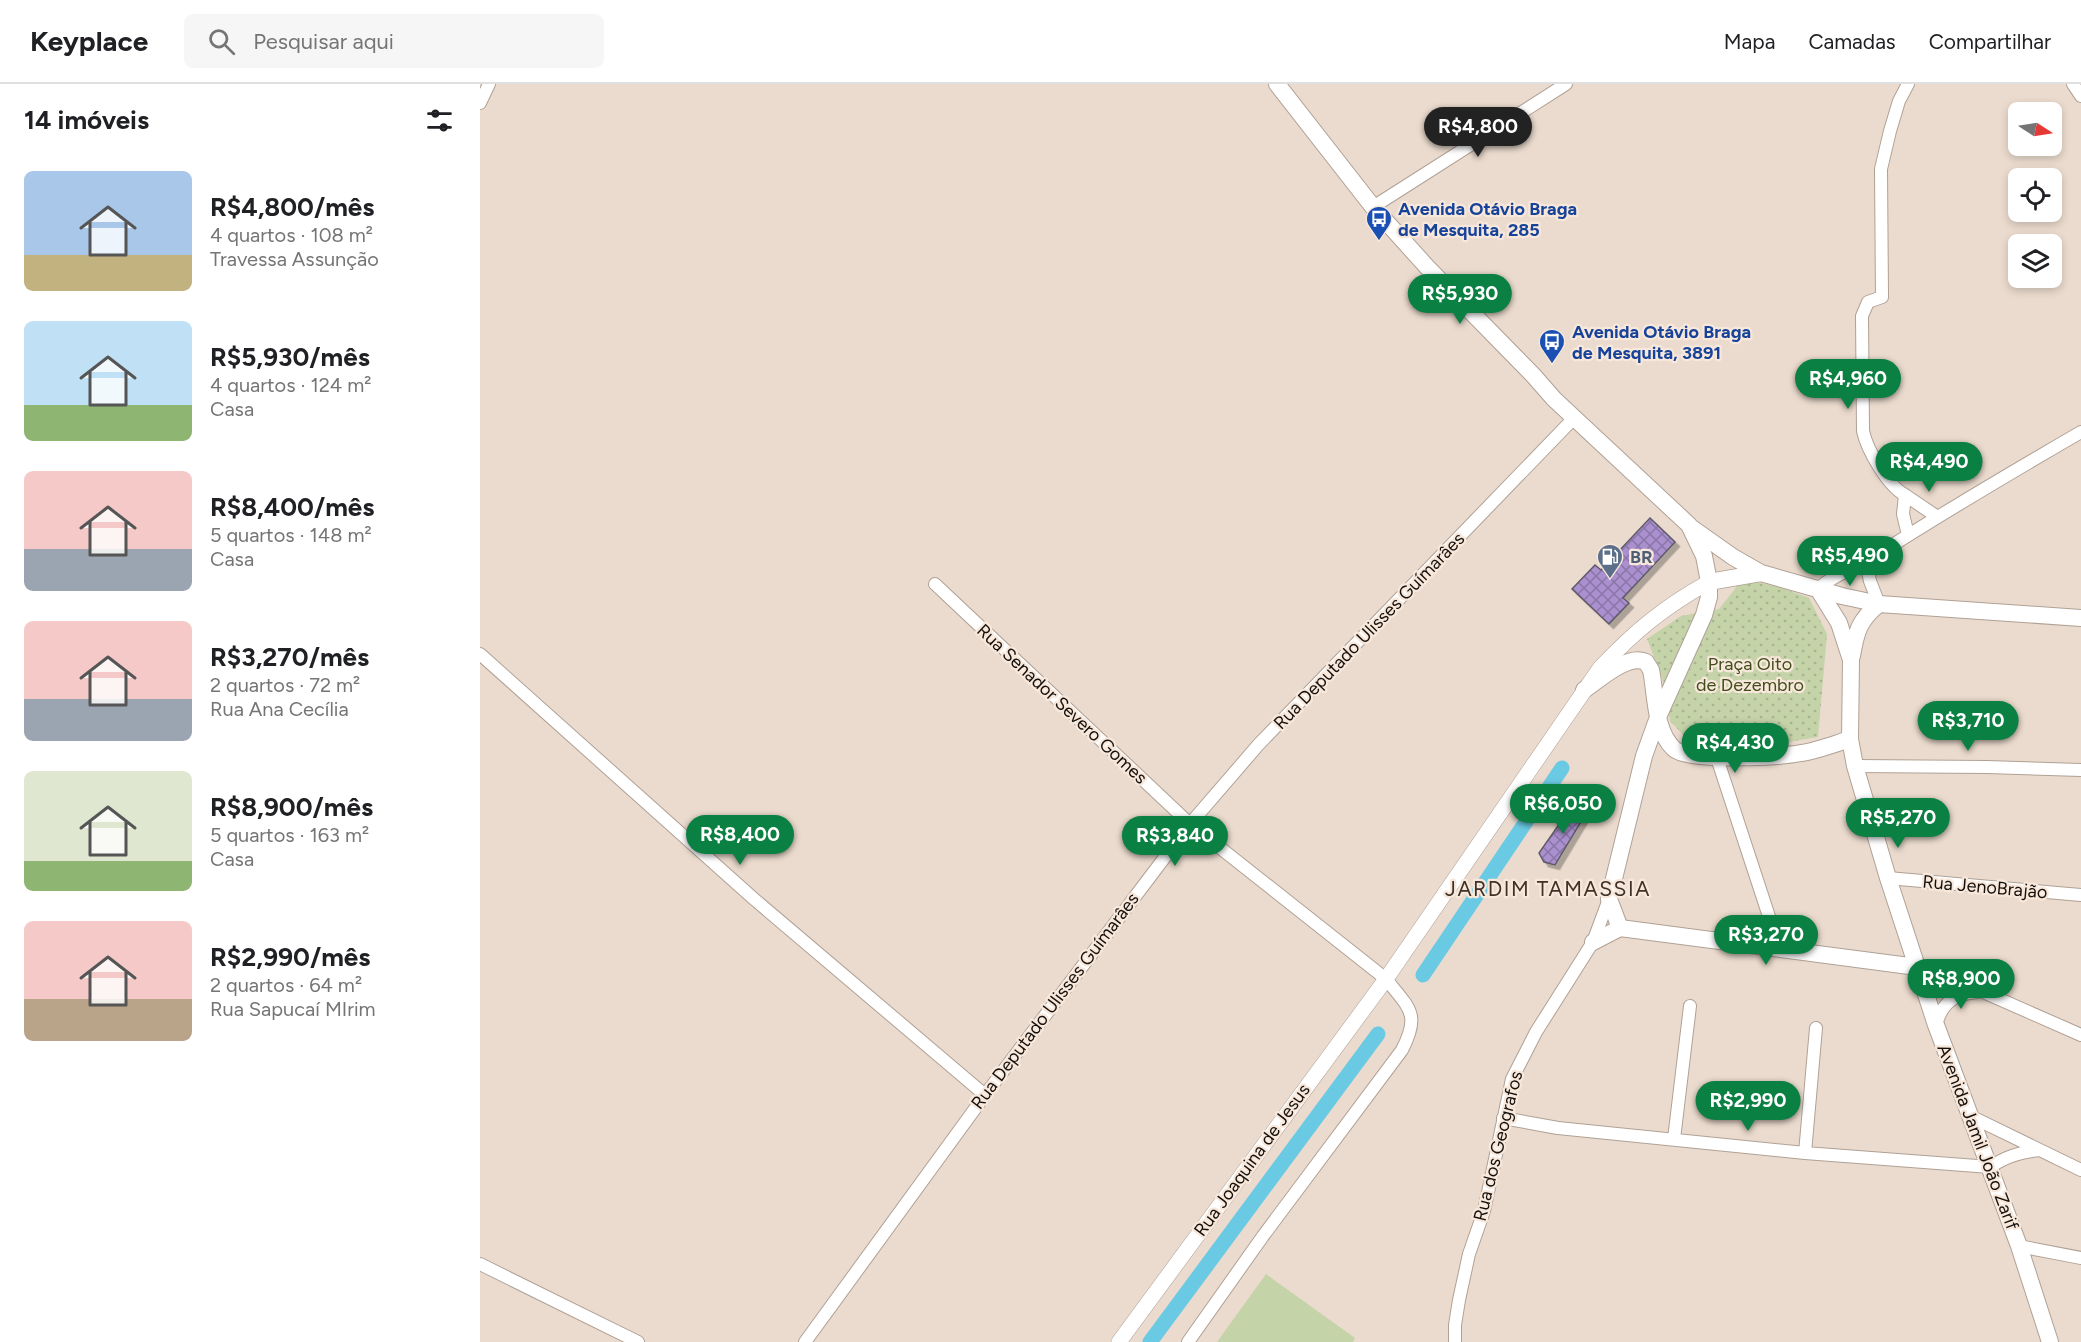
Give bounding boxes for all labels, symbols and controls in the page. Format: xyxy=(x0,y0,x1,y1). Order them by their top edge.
search box xyxy=(184,14,604,68)
text: Keyplace xyxy=(30,24,148,58)
icon: search xyxy=(205,25,238,58)
text: Pesquisar aqui xyxy=(253,28,394,55)
text: Mapa xyxy=(1724,29,1775,54)
text: Camadas xyxy=(1808,29,1896,54)
text: Compartilhar xyxy=(1929,29,2051,54)
north arrow xyxy=(2008,102,2062,156)
map controls xyxy=(2008,102,2062,288)
text: 14 imóveis xyxy=(24,104,149,136)
icon: filters xyxy=(423,104,456,137)
pin: R$4,800 xyxy=(1423,107,1533,158)
text: R$4,800 xyxy=(1438,114,1518,138)
button: locate xyxy=(2008,168,2062,222)
text: R$4,800/mês xyxy=(210,191,374,223)
icon: home xyxy=(72,195,144,267)
place label: Avenida Otávio Braga de Mesquita, 285 xyxy=(1398,198,1577,241)
bus stop icon: Avenida Otávio Braga de Mesquita, 285 xyxy=(1364,204,1394,242)
text: 4 quartos · 108 m² xyxy=(210,223,373,247)
button: layers xyxy=(2008,234,2062,288)
text: Travessa Assunção xyxy=(210,247,379,271)
pin: R$5,930 xyxy=(1405,274,1515,325)
text: R$5,930 xyxy=(1422,281,1498,305)
place label: Avenida Otávio Braga de Mesquita, 3891 xyxy=(1572,321,1751,364)
bus stop icon: Avenida Otávio Braga de Mesquita, 3891 xyxy=(1537,327,1567,365)
text: R$5,930/mês xyxy=(210,341,370,373)
icon: home xyxy=(72,345,144,417)
pin: R$4,960 xyxy=(1793,359,1903,410)
text: R$4,960 xyxy=(1809,366,1887,390)
text: 4 quartos · 124 m² xyxy=(210,373,371,397)
text: Casa xyxy=(210,397,254,421)
pin: R$4,490 xyxy=(1874,442,1984,493)
text: R$4,490 xyxy=(1890,449,1969,473)
text: R$8,400/mês xyxy=(210,491,374,523)
icon: home xyxy=(72,495,144,567)
text: 5 quartos · 148 m² xyxy=(210,523,372,547)
street label: Rua Deputado Ulisses Guímarâes xyxy=(1269,528,1469,734)
pin: R$5,490 xyxy=(1795,536,1905,587)
fuel station icon: BR xyxy=(1595,542,1625,580)
text: R$5,490 xyxy=(1811,543,1889,567)
place label: BR xyxy=(1630,546,1653,568)
text: Casa xyxy=(210,547,254,571)
street label: Rua Senador Severo Gomes xyxy=(972,619,1152,789)
text: R$3,270/mês xyxy=(210,641,369,673)
icon: home xyxy=(72,645,144,717)
park label: Praça Oito de Dezembro xyxy=(1696,653,1804,696)
text: 2 quartos · 72 m² xyxy=(210,673,360,697)
text: Rua Ana Cecília xyxy=(210,697,349,721)
pin: R$3,710 xyxy=(1913,701,2023,752)
text: R$3,710 xyxy=(1932,708,2004,732)
pin: R$4,430 xyxy=(1680,723,1790,774)
text: R$4,430 xyxy=(1696,730,1774,754)
pin: R$6,050 xyxy=(1508,784,1618,835)
text: R$8,900/mês xyxy=(210,791,373,823)
text: R$6,050 xyxy=(1524,791,1602,815)
icon: home xyxy=(72,795,144,867)
pin: R$5,270 xyxy=(1843,798,1953,849)
text: R$5,270 xyxy=(1860,805,1936,829)
pin: R$8,400 xyxy=(685,815,795,866)
pin: R$3,840 xyxy=(1120,816,1230,867)
text: R$8,400 xyxy=(700,822,780,846)
text: 5 quartos · 163 m² xyxy=(210,823,369,847)
text: R$3,840 xyxy=(1136,823,1214,847)
text: Casa xyxy=(210,847,254,871)
street label: Rua JenoBrajão xyxy=(1922,871,2048,903)
district label: JARDIM TAMASSIA xyxy=(1445,876,1651,901)
street label: Rua Deputado Ulisses Guímarâes xyxy=(966,888,1144,1114)
pin: R$3,270 xyxy=(1711,915,1821,966)
text: R$3,270 xyxy=(1728,922,1804,946)
text: R$2,990/mês xyxy=(210,941,370,973)
icon: home xyxy=(72,945,144,1017)
pin: R$8,900 xyxy=(1906,959,2016,1010)
text: R$8,900 xyxy=(1922,966,2000,990)
text: 2 quartos · 64 m² xyxy=(210,973,362,997)
text: Rua Sapucaí MIrim xyxy=(210,997,376,1021)
street label: Avenida Jamil João Zarif xyxy=(1932,1041,2024,1233)
street label: Rua dos Geografos xyxy=(1469,1069,1527,1223)
street label: Rua Joaquina de Jesus xyxy=(1189,1080,1315,1240)
pin: R$2,990 xyxy=(1693,1081,1803,1132)
text: R$2,990 xyxy=(1710,1088,1786,1112)

